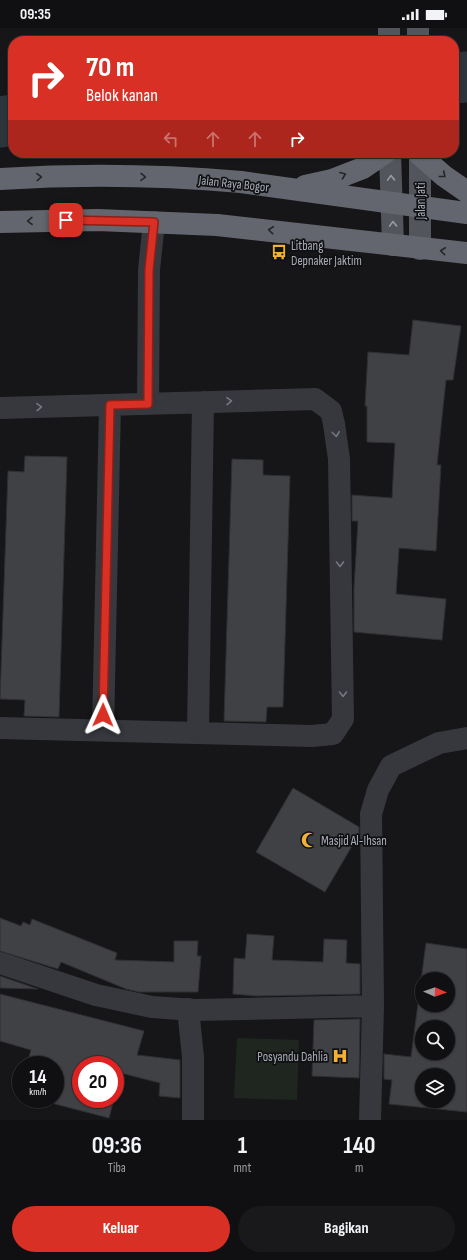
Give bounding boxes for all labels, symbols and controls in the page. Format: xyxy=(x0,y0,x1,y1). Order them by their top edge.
text: 09:35 xyxy=(20,5,51,24)
text: 70 m xyxy=(86,51,134,84)
icon: right xyxy=(20,52,72,104)
text: Belok kanan xyxy=(86,85,158,106)
icon: left xyxy=(160,128,182,150)
icon: ahead xyxy=(202,128,224,150)
icon: ahead xyxy=(244,128,266,150)
icon: right xyxy=(286,128,308,150)
one-way arrow xyxy=(438,170,445,177)
one-way arrow xyxy=(36,172,42,181)
one-way arrow xyxy=(140,172,146,181)
street label: Jalan Raya Bogor xyxy=(197,172,270,196)
one-way arrow xyxy=(339,172,346,180)
one-way arrow xyxy=(387,175,395,181)
street label: Jalan Jati xyxy=(413,183,429,220)
pin xyxy=(49,203,83,237)
icon: arrive xyxy=(55,209,77,231)
one-way arrow xyxy=(27,216,33,225)
one-way arrow xyxy=(388,221,397,227)
one-way arrow xyxy=(268,226,274,235)
place label: Litbang Depnaker Jaktim xyxy=(291,238,362,269)
bus stop icon: Litbang Depnaker Jaktim xyxy=(270,243,288,261)
one-way arrow xyxy=(440,247,446,256)
one-way arrow xyxy=(226,397,232,405)
one-way arrow xyxy=(36,403,42,411)
one-way arrow xyxy=(331,431,340,437)
one-way arrow xyxy=(336,561,345,567)
one-way arrow xyxy=(338,691,347,697)
position arrow xyxy=(82,694,124,736)
mosque icon: Masjid Al-Ihsan xyxy=(300,831,318,849)
place label: Masjid Al-Ihsan xyxy=(321,833,387,849)
north arrow xyxy=(415,972,455,1012)
map controls xyxy=(415,972,455,1108)
button: search xyxy=(415,1020,455,1060)
hospital icon: Posyandu Dahlia xyxy=(331,1047,349,1065)
place label: Posyandu Dahlia xyxy=(257,1049,328,1065)
speed limit sign: 20 xyxy=(72,1056,124,1108)
text: 14 xyxy=(29,1065,47,1089)
button: layers xyxy=(415,1068,455,1108)
text: km/h xyxy=(29,1086,47,1098)
text: 09:36 xyxy=(92,1131,142,1160)
text: 1 xyxy=(238,1131,247,1160)
text: 140 xyxy=(343,1131,375,1160)
text: Tiba xyxy=(108,1160,126,1176)
text: mnt xyxy=(234,1160,251,1176)
text: m xyxy=(355,1160,363,1176)
button: Keluar xyxy=(12,1206,230,1252)
button: Bagikan xyxy=(238,1206,455,1252)

